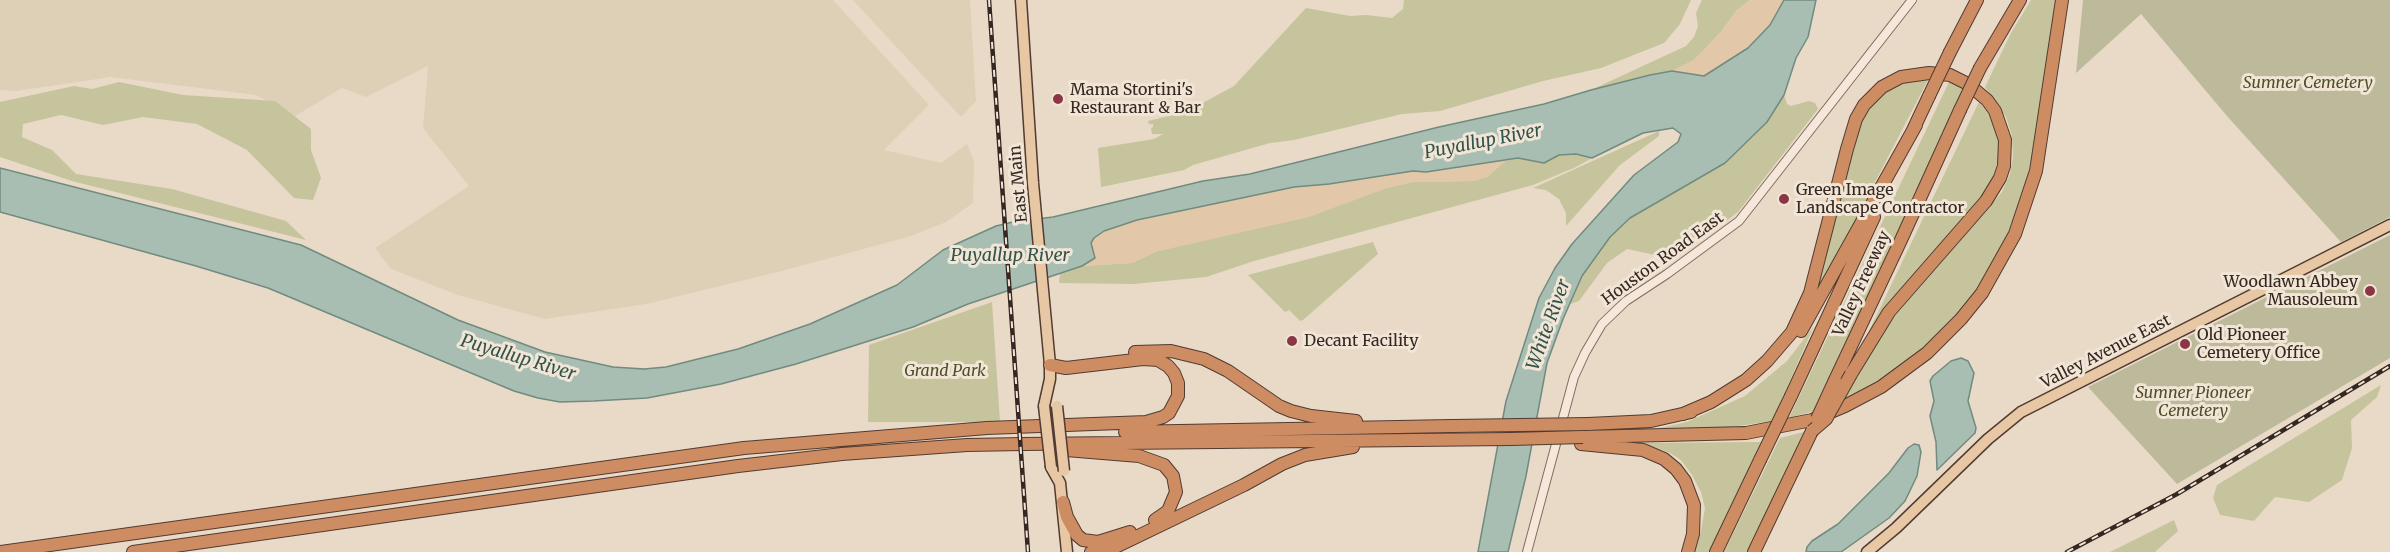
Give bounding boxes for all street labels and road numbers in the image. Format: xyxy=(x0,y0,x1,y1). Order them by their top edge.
street label: East Main xyxy=(1006,145,1032,223)
street label: Houston Road East xyxy=(1599,208,1727,310)
street label: Valley Freeway xyxy=(1829,228,1895,340)
street label: Valley Avenue East xyxy=(2038,311,2174,393)

